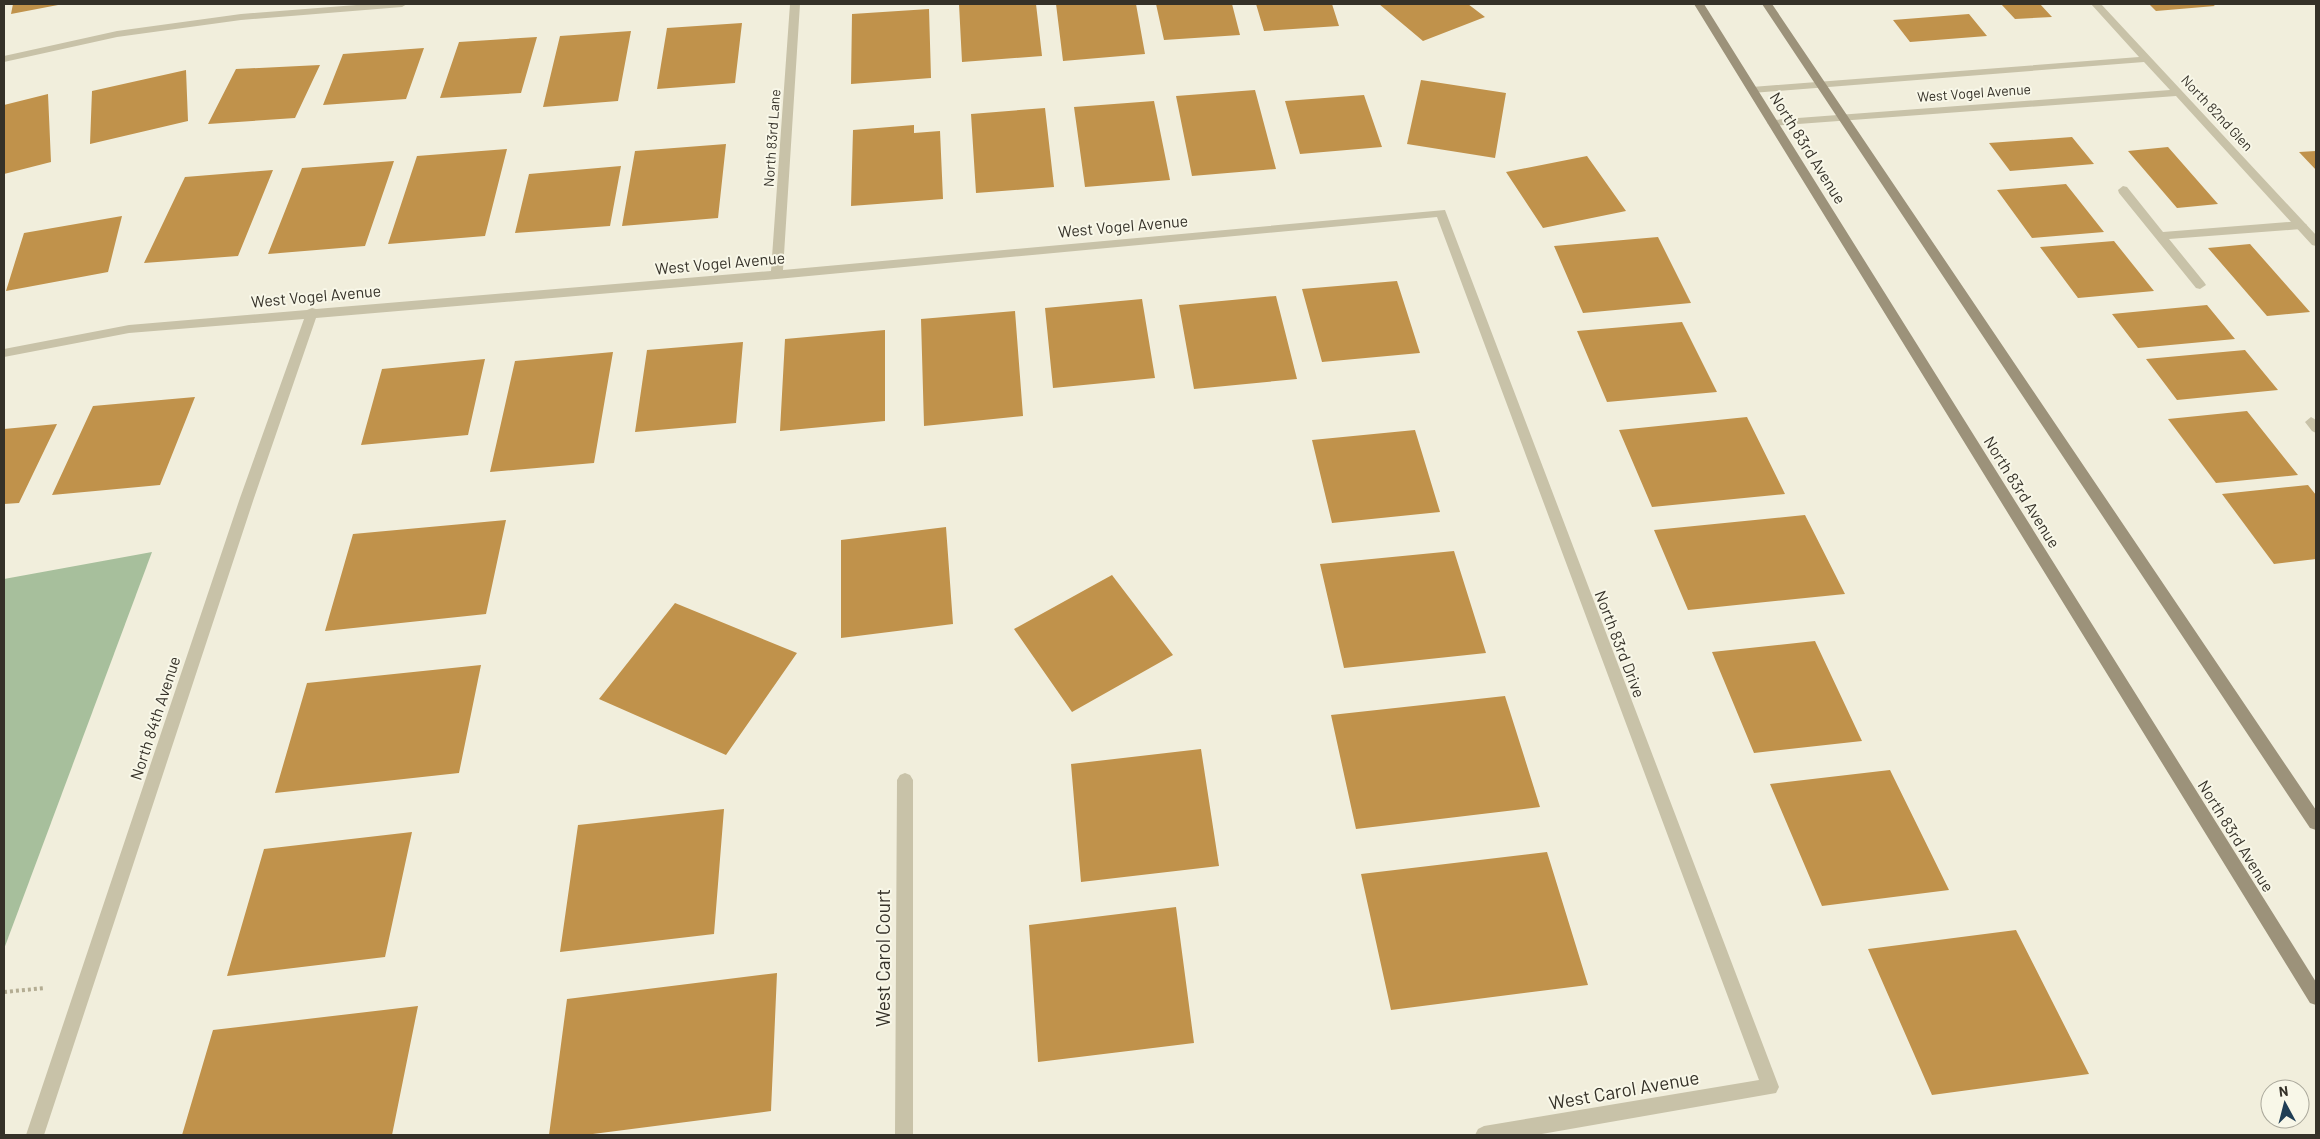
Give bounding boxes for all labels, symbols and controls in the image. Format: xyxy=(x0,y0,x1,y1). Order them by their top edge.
street label: North 82nd Glen xyxy=(2178,71,2257,154)
street label: West Vogel Avenue xyxy=(1916,80,2032,105)
street label: North 83rd Avenue xyxy=(1766,88,1850,207)
street label: North 83rd Lane xyxy=(760,89,783,187)
street label: West Vogel Avenue xyxy=(1057,210,1189,241)
street label: West Vogel Avenue xyxy=(654,247,786,278)
street label: West Vogel Avenue xyxy=(250,280,382,311)
street label: North 83rd Avenue xyxy=(1980,432,2064,551)
street label: North 83rd Drive xyxy=(1591,588,1650,700)
street label: North 84th Avenue xyxy=(126,654,183,782)
street label: North 83rd Avenue xyxy=(2194,776,2278,895)
street label: West Carol Court xyxy=(871,889,894,1027)
street label: West Carol Avenue xyxy=(1547,1065,1701,1114)
north arrow xyxy=(2260,1079,2310,1129)
text: N xyxy=(2278,1082,2289,1100)

